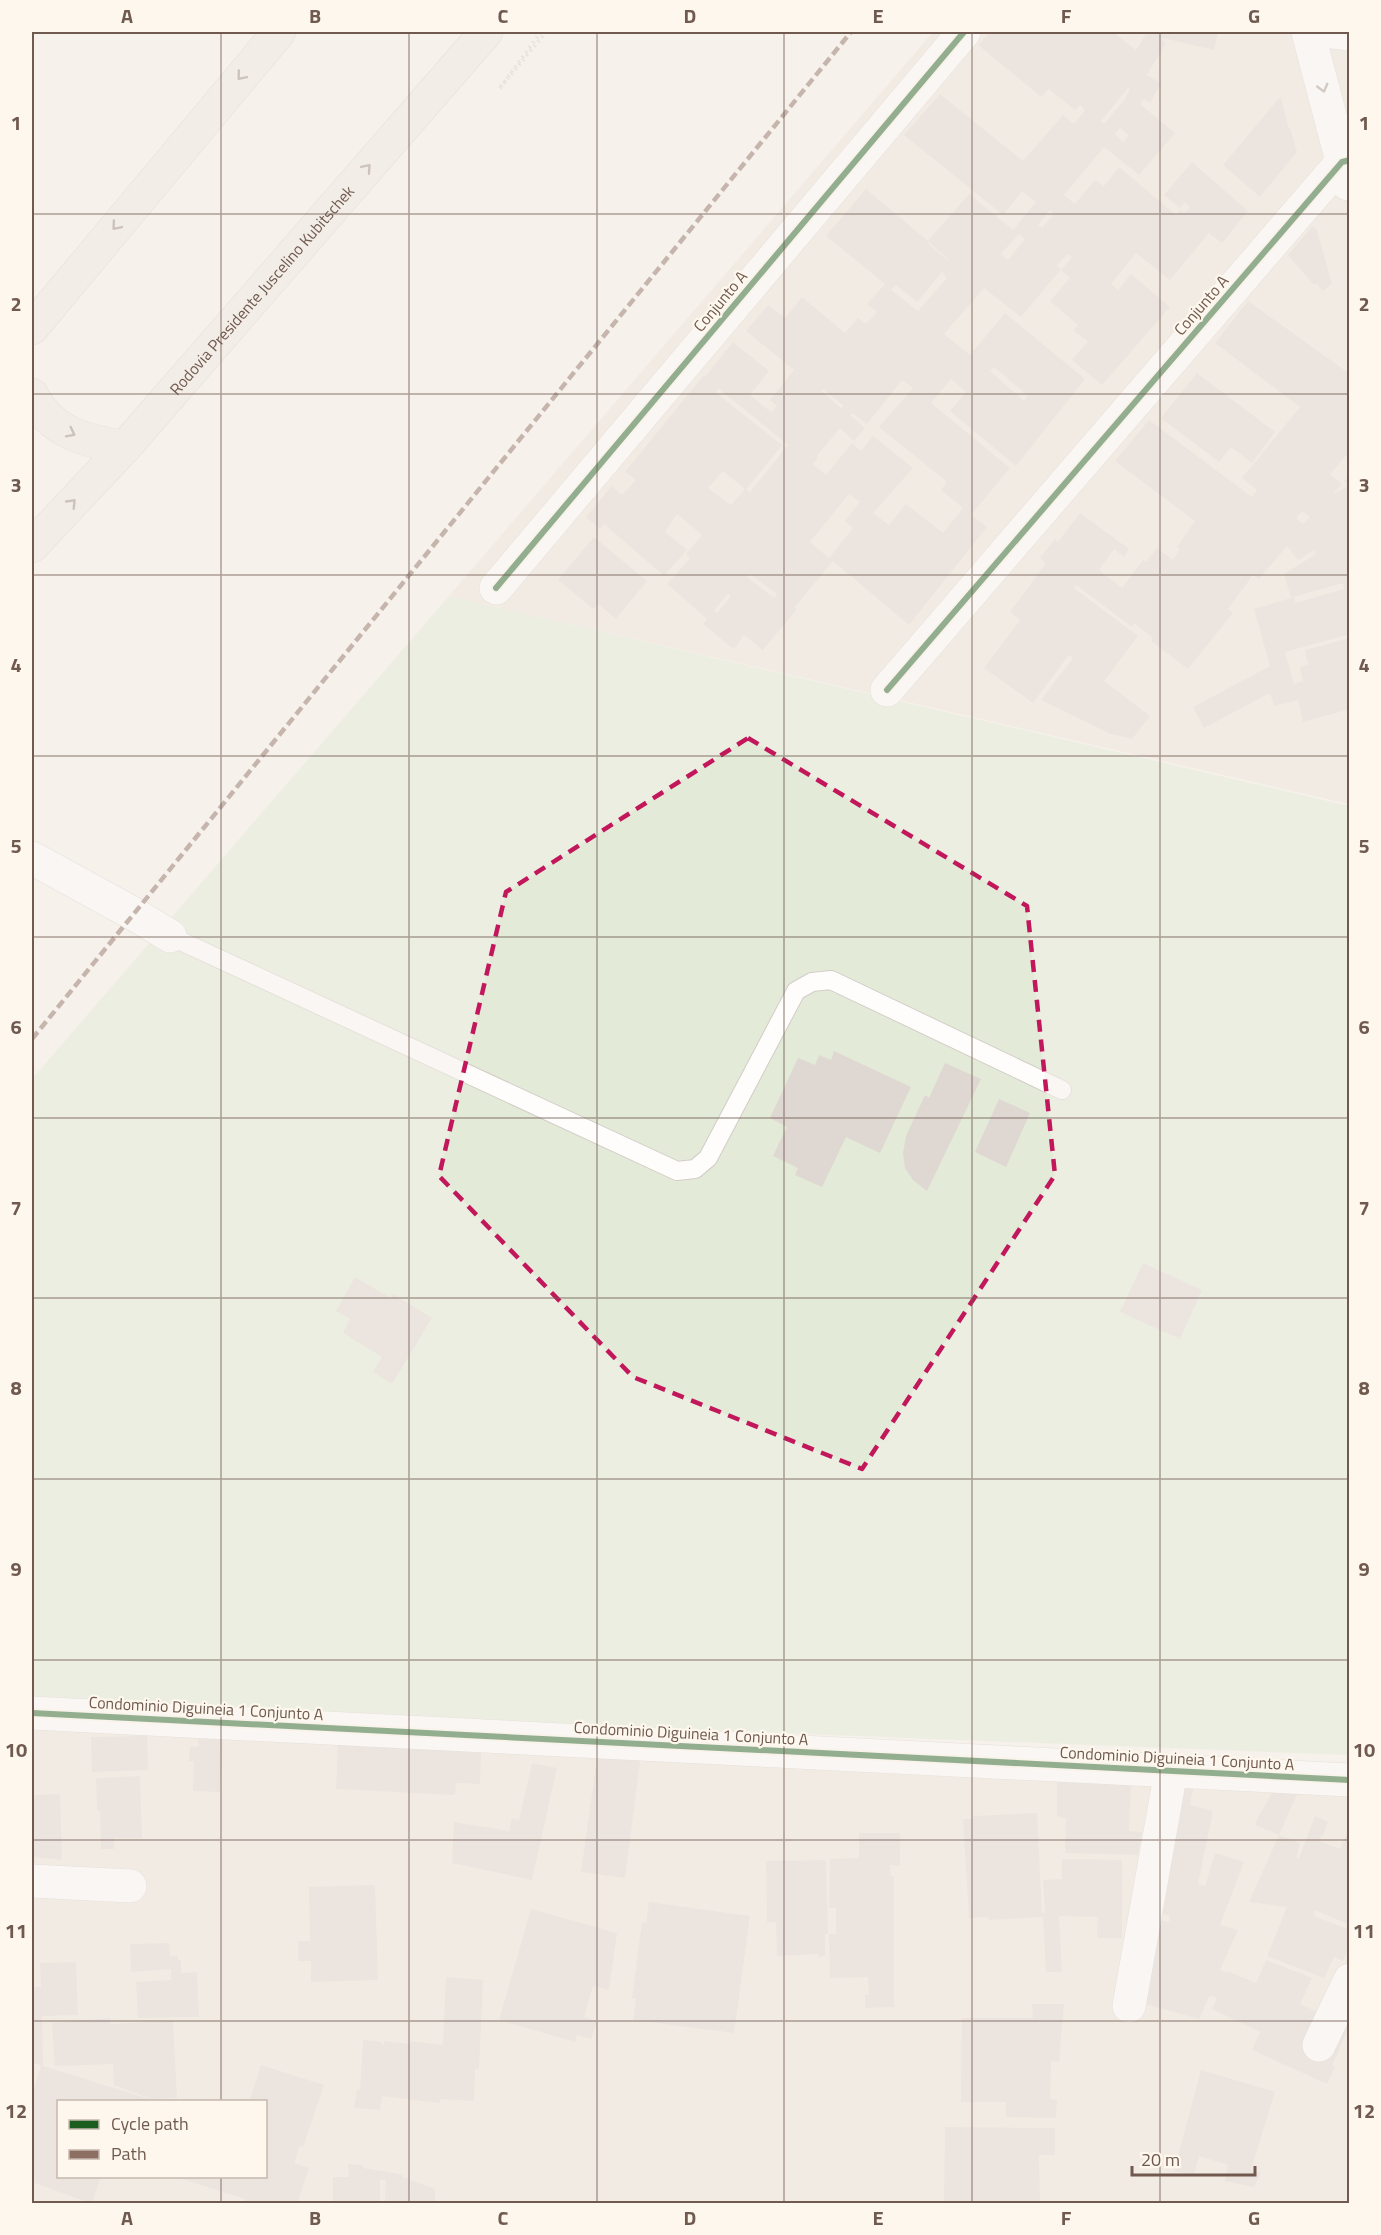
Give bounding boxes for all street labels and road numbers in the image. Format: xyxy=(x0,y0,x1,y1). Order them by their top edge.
street label: Rodovia Presidente Juscelino Kubitschek xyxy=(164,180,360,400)
street label: Conjunto A xyxy=(687,265,753,337)
street label: Conjunto A xyxy=(1168,269,1234,341)
street label: Condominio Diguineia 1 Conjunto A xyxy=(88,1690,324,1726)
street label: Condominio Diguineia 1 Conjunto A xyxy=(573,1715,809,1751)
street label: Condominio Diguineia 1 Conjunto A xyxy=(1059,1740,1295,1776)

